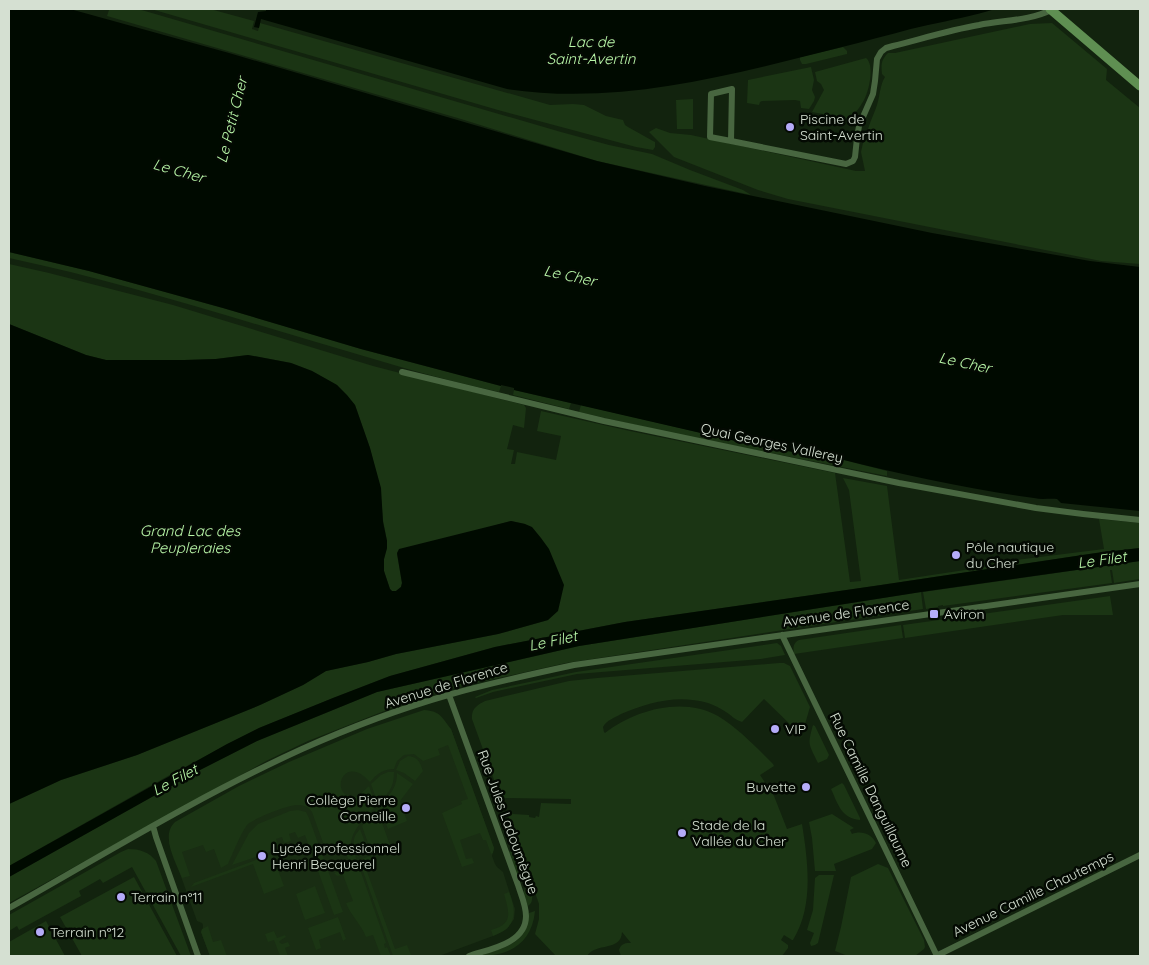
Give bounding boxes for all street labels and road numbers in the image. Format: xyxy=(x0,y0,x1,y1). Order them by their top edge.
street label: Quai Georges Vallerey xyxy=(699,419,845,467)
street label: Avenue de Florence xyxy=(782,595,911,631)
street label: Avenue de Florence xyxy=(382,658,510,712)
street label: Rue Camille Danguillaume xyxy=(826,710,916,870)
street label: Rue Jules Ladoumègue xyxy=(474,747,543,897)
street label: Avenue Camille Chautemps xyxy=(950,847,1116,941)

